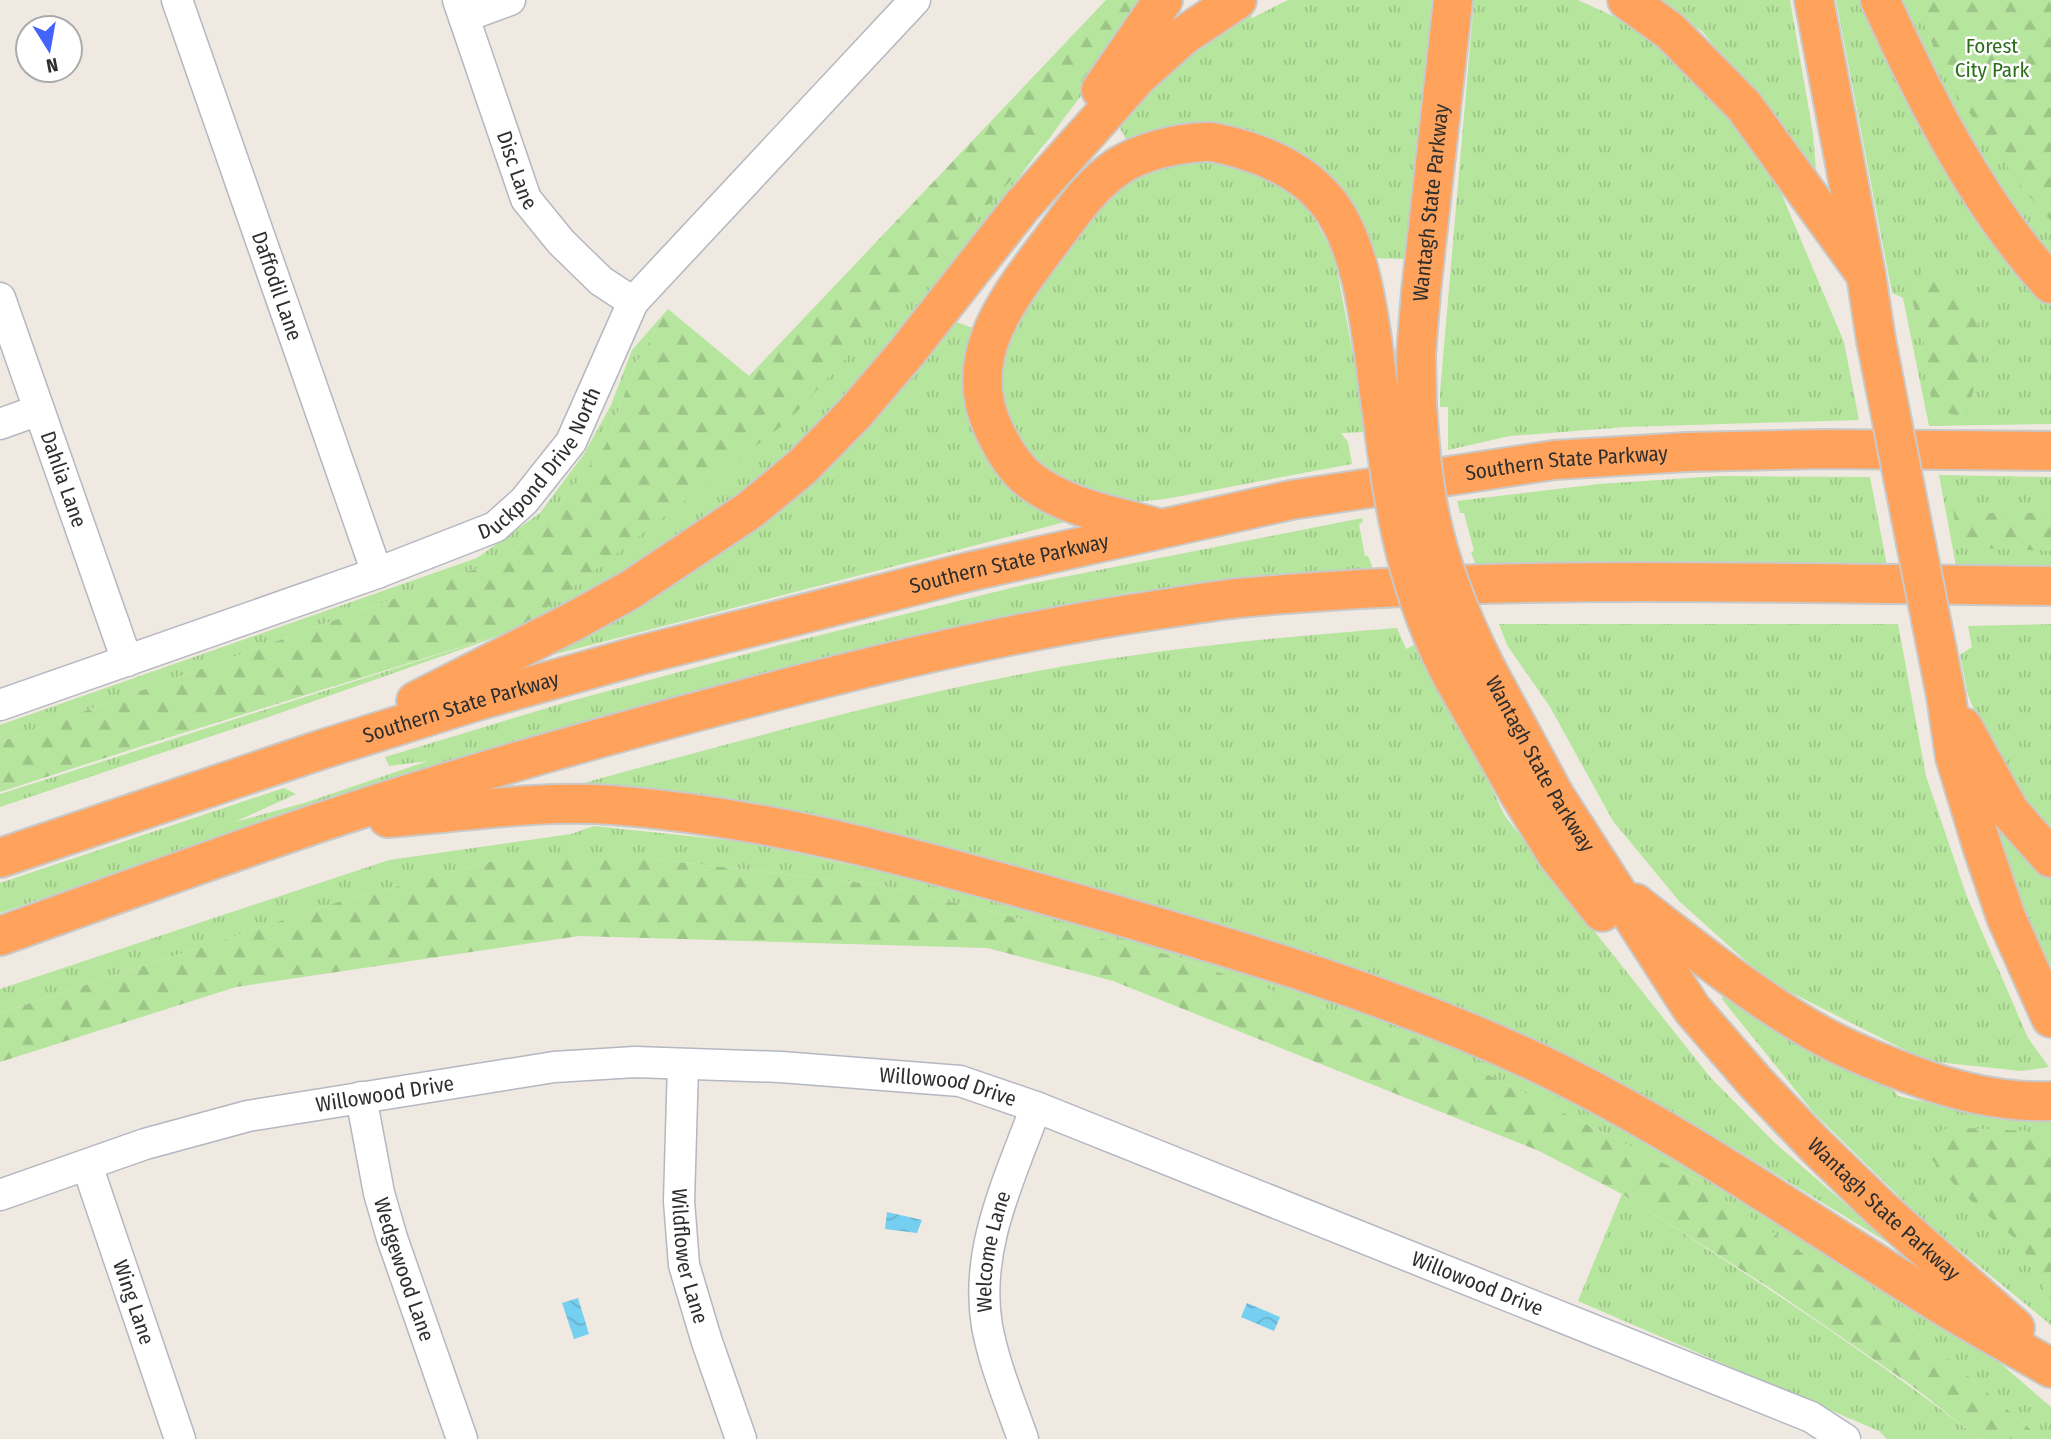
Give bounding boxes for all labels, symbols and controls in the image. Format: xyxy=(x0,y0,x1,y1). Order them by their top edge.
north arrow xyxy=(14,14,84,84)
park label: Forest City Park xyxy=(1955,33,2029,83)
text: N xyxy=(44,53,60,78)
street label: Wantagh State Parkway xyxy=(1407,102,1455,303)
street label: Disc Lane xyxy=(491,128,543,215)
street label: Daffodil Lane xyxy=(246,228,308,344)
street label: Duckpond Drive North xyxy=(474,383,607,545)
street label: Dahlia Lane xyxy=(35,428,92,531)
street label: Southern State Parkway xyxy=(1463,440,1669,486)
street label: Southern State Parkway xyxy=(907,528,1112,599)
street label: Southern State Parkway xyxy=(360,665,563,749)
street label: Wantagh State Parkway xyxy=(1480,671,1601,858)
street label: Willowood Drive xyxy=(878,1062,1020,1112)
street label: Willowood Drive xyxy=(314,1070,456,1118)
street label: Wantagh State Parkway xyxy=(1802,1132,1966,1287)
street label: Welcome Lane xyxy=(971,1187,1016,1313)
street label: Wildflower Lane xyxy=(666,1188,714,1327)
street label: Wedgewood Lane xyxy=(368,1194,440,1345)
street label: Willowood Drive xyxy=(1408,1246,1547,1322)
street label: Wing Lane xyxy=(107,1257,160,1348)

